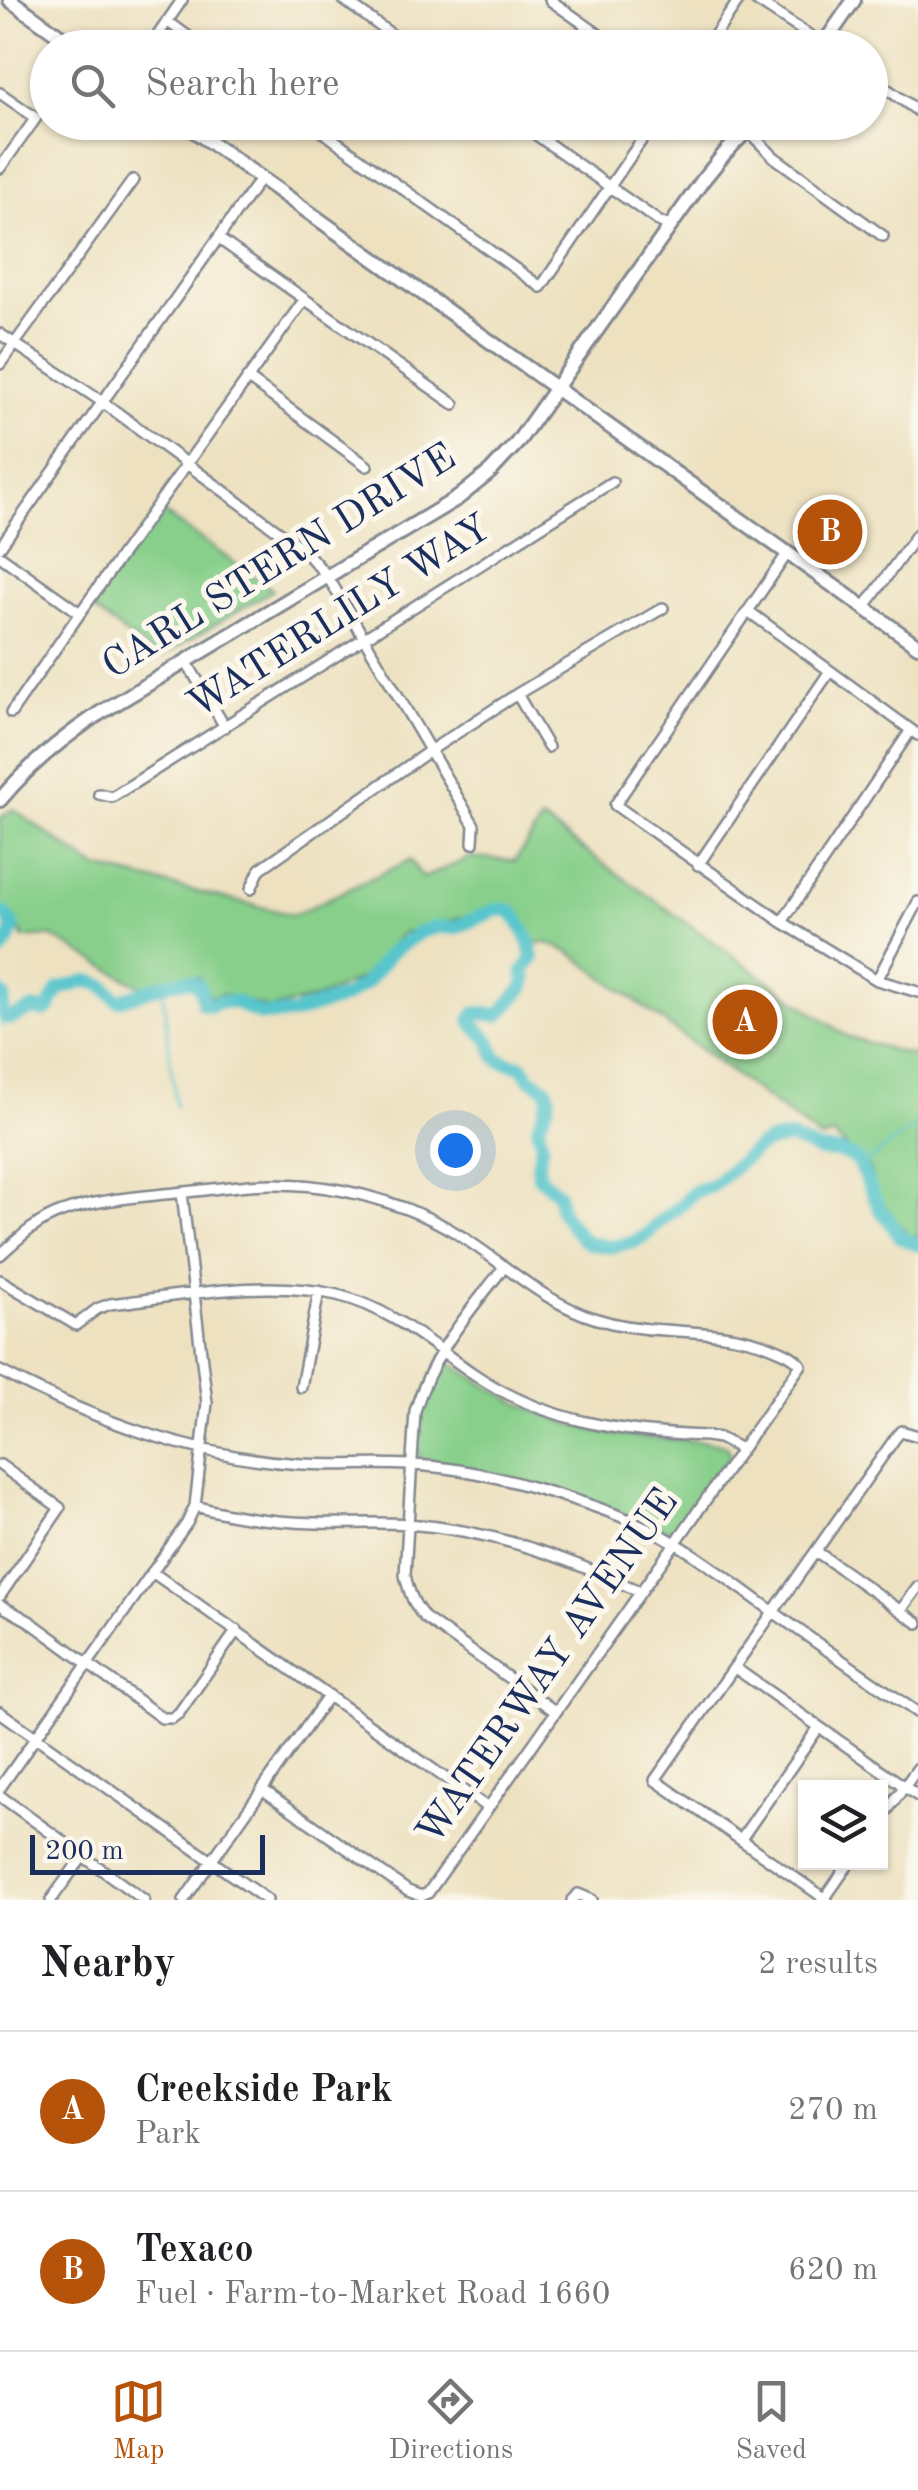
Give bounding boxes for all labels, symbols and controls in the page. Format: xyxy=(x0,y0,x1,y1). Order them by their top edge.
search box xyxy=(30,30,888,140)
icon: search xyxy=(65,58,120,113)
text: Search here xyxy=(145,66,340,104)
street label: CARL STERN DRIVE xyxy=(97,438,463,688)
pin: B xyxy=(798,494,862,570)
street label: WATERLILY WAY xyxy=(182,509,498,727)
pin: A xyxy=(712,984,778,1060)
your location xyxy=(430,1125,481,1176)
street label: WATERWAY AVENUE xyxy=(411,1483,687,1853)
map controls xyxy=(798,1780,888,1870)
button: layers xyxy=(798,1780,888,1870)
scale bar xyxy=(30,1830,265,1874)
text: 200 m xyxy=(45,1838,124,1866)
text: Nearby xyxy=(40,1944,176,1986)
text: 2 results xyxy=(758,1949,878,1981)
text: Creekside Park xyxy=(135,2072,392,2110)
text: A xyxy=(60,2095,85,2127)
text: 270 m xyxy=(788,2095,878,2127)
text: Park xyxy=(135,2119,201,2151)
text: Texaco xyxy=(135,2232,254,2270)
text: B xyxy=(61,2255,84,2287)
text: 620 m xyxy=(788,2255,878,2287)
text: Fuel · Farm-to-Market Road 1660 xyxy=(135,2279,610,2311)
tab: Map xyxy=(111,2374,166,2469)
tab: Directions xyxy=(389,2374,513,2469)
tab: Saved xyxy=(735,2374,807,2469)

